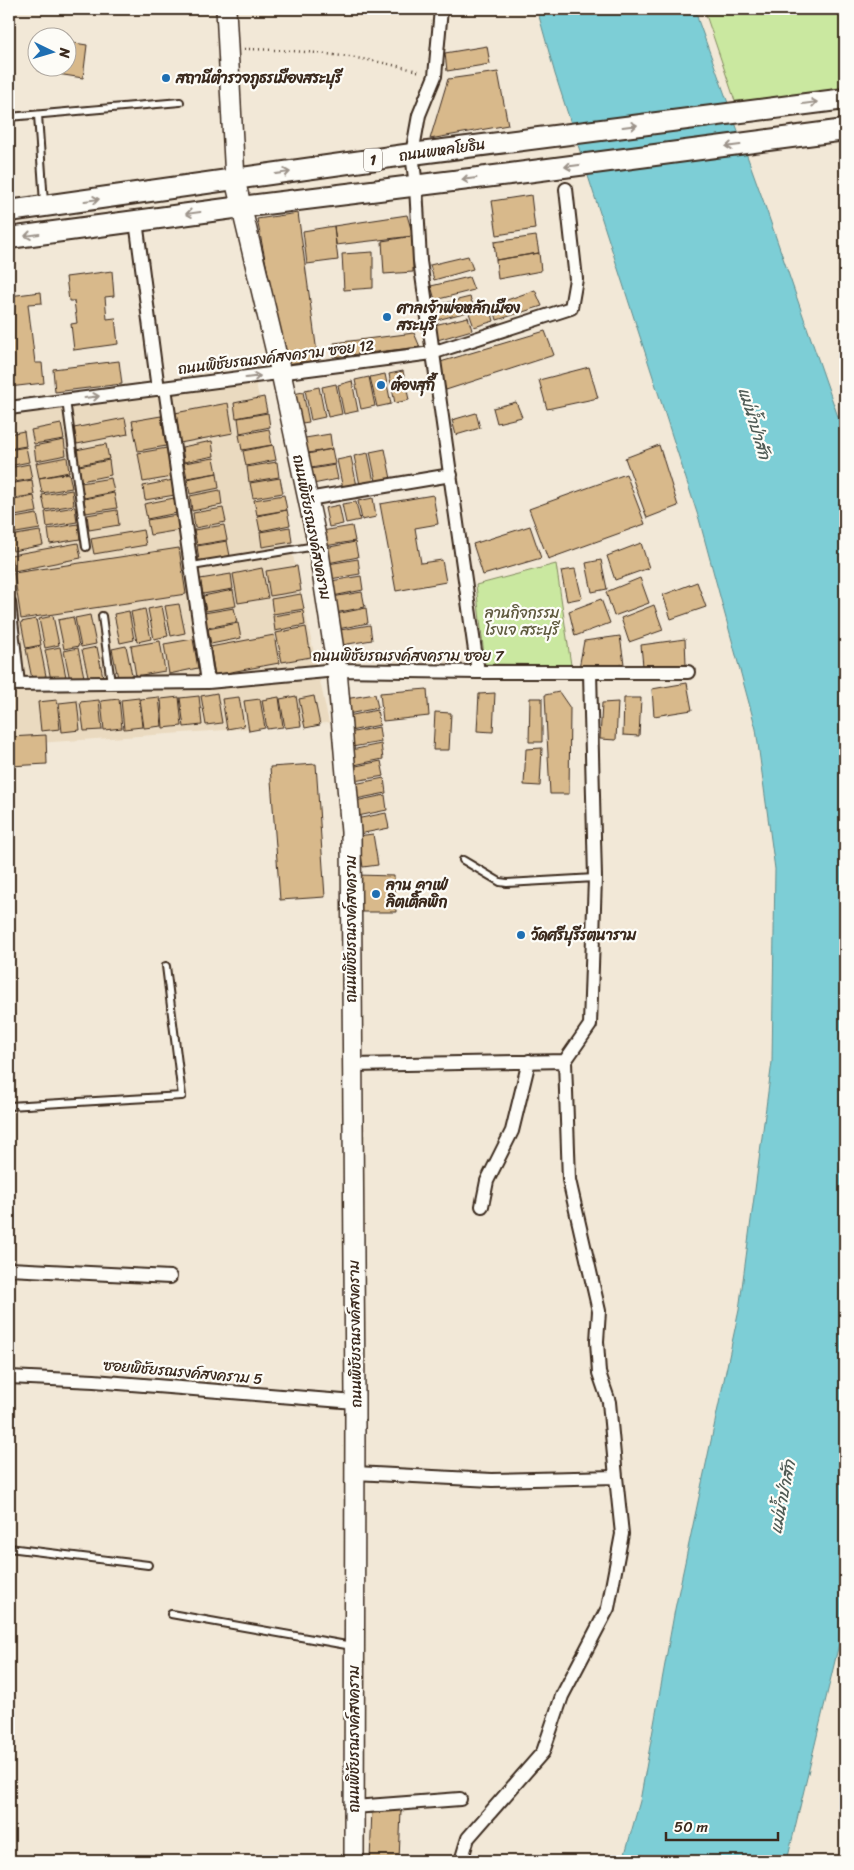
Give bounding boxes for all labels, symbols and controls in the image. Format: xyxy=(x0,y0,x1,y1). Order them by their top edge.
north arrow xyxy=(28,28,78,78)
text: N xyxy=(52,46,77,59)
place label: สถานีตำรวจภูธรเมืองสระบุรี xyxy=(175,65,344,91)
marker: สถานีตำรวจภูธรเมืองสระบุรี xyxy=(160,72,172,84)
one-way arrow xyxy=(801,98,817,108)
one-way arrow xyxy=(622,121,638,131)
street label: ถนนพหลโยธิน xyxy=(397,131,487,169)
one-way arrow xyxy=(726,141,742,151)
road number: 1 xyxy=(364,148,382,172)
one-way arrow xyxy=(564,161,580,171)
one-way arrow xyxy=(275,168,291,178)
one-way arrow xyxy=(462,174,478,184)
one-way arrow xyxy=(83,195,99,205)
one-way arrow xyxy=(185,208,201,218)
one-way arrow xyxy=(24,230,40,240)
place label: ศาลเจ้าพ่อหลักเมือง สระบุรี xyxy=(396,295,520,338)
marker: ศาลเจ้าพ่อหลักเมือง สระบุรี xyxy=(381,311,393,323)
street label: ถนนพิชัยรณรงค์สงคราม ซอย 12 xyxy=(176,332,376,382)
one-way arrow xyxy=(245,372,261,382)
place label: ต๋องสุกี้ xyxy=(390,372,439,398)
marker: ต๋องสุกี้ xyxy=(375,379,387,391)
water label: แม่น้ำป่าสัก xyxy=(730,384,780,464)
one-way arrow xyxy=(83,392,99,402)
street label: ถนนพิชัยรณรงค์สงคราม xyxy=(285,452,339,603)
park label: ลานกิจกรรม โรงเจ สระบุรี xyxy=(485,600,561,643)
street label: ถนนพิชัยรณรงค์สงคราม ซอย 7 xyxy=(312,643,505,669)
street label: ถนนพิชัยรณรงค์สงคราม xyxy=(338,854,364,1003)
place label: ลาน คาเฟ่ ลิตเติ้ลพิก xyxy=(385,872,449,915)
marker: ลาน คาเฟ่ ลิตเติ้ลพิก xyxy=(370,888,382,900)
place label: วัดศรีบุรีรตนาราม xyxy=(531,922,637,948)
marker: วัดศรีบุรีรตนาราม xyxy=(515,929,527,941)
street label: ถนนพิชัยรณรงค์สงคราม xyxy=(341,1259,369,1408)
street label: ซอยพิชัยรณรงค์สงคราม 5 xyxy=(102,1352,264,1392)
water label: แม่น้ำป่าสัก xyxy=(761,1456,804,1536)
street label: ถนนพิชัยรณรงค์สงคราม xyxy=(341,1664,367,1813)
scale bar xyxy=(666,1810,779,1842)
text: 50 m xyxy=(674,1814,709,1840)

